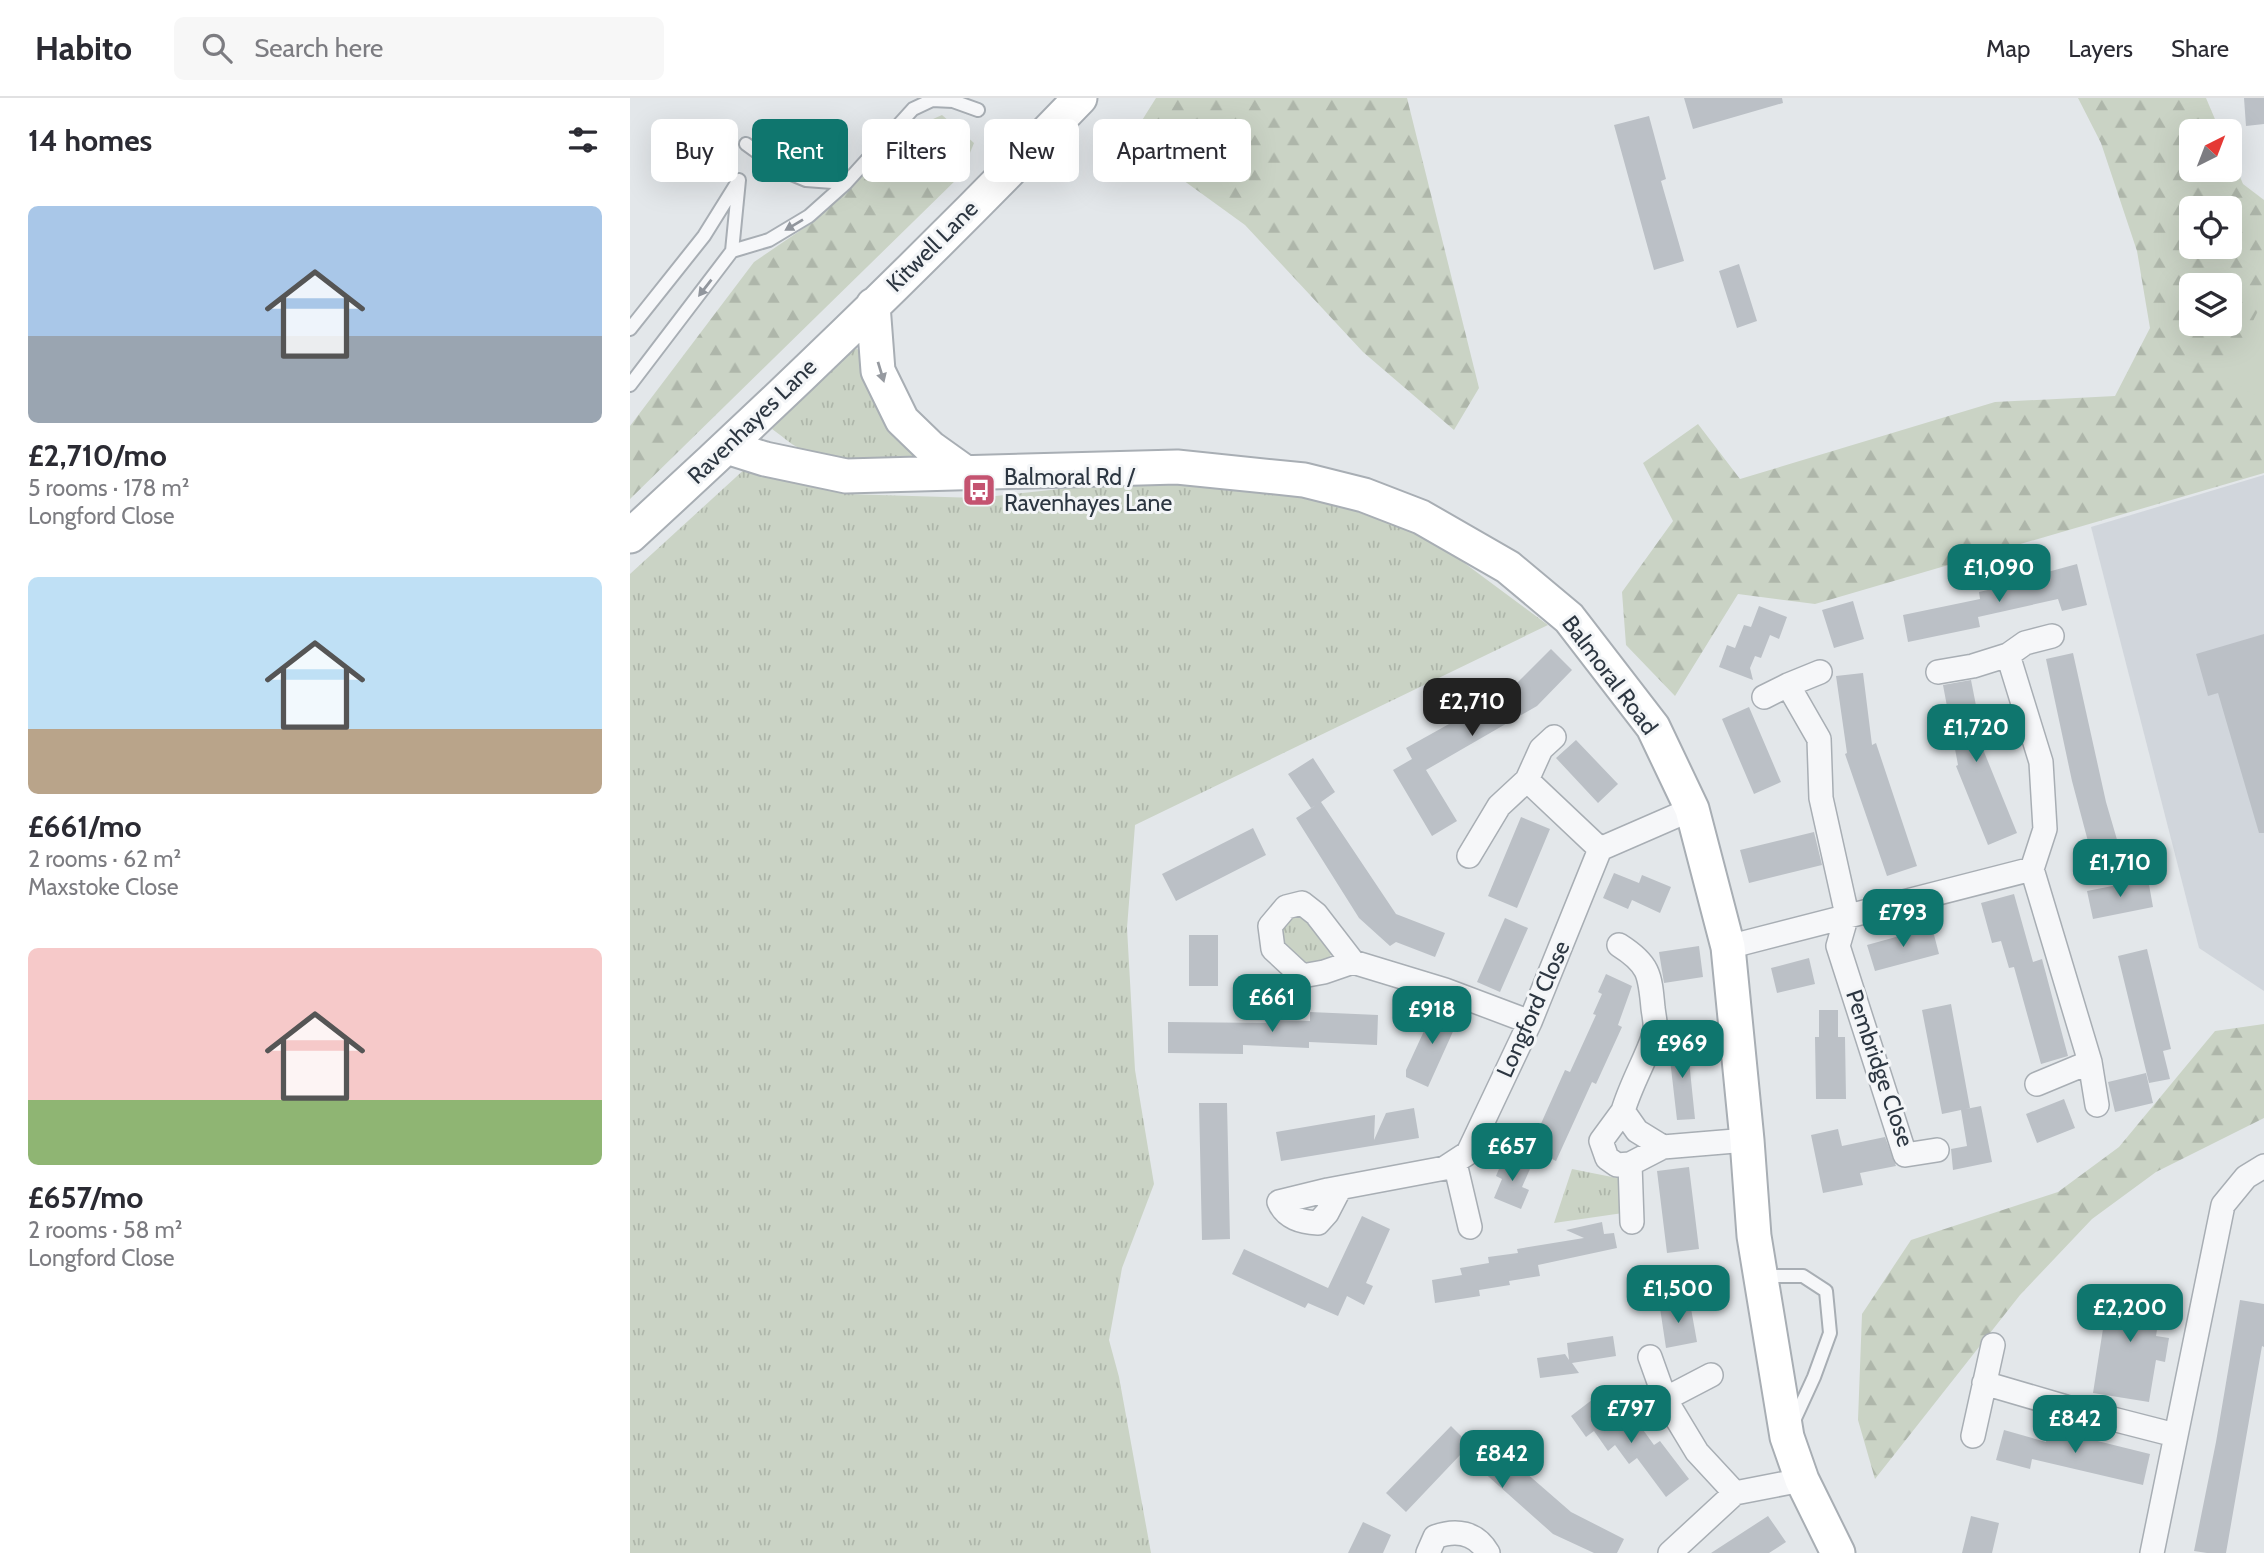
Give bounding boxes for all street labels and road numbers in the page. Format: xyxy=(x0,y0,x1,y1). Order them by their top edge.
street label: Kitwell Lane xyxy=(880,194,984,298)
street label: Ravenhayes Lane xyxy=(682,352,822,490)
street label: Balmoral Road xyxy=(1556,610,1664,740)
street label: Longford Close xyxy=(1490,936,1576,1082)
street label: Pembridge Close xyxy=(1840,986,1920,1150)

